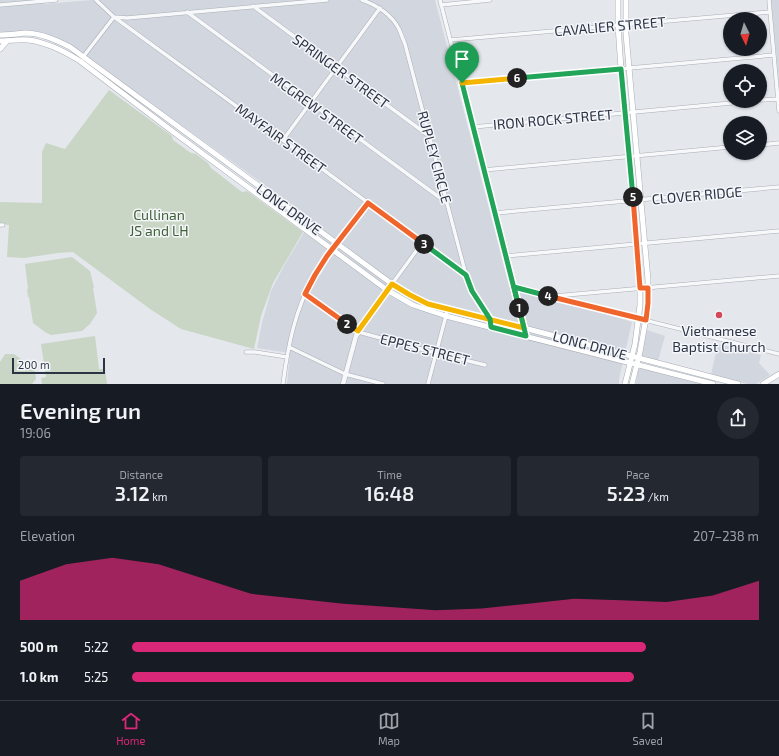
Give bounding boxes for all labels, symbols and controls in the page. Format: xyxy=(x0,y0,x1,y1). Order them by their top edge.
north arrow xyxy=(723,12,767,56)
map controls xyxy=(723,12,767,160)
street label: CAVALIER STREET xyxy=(554,13,666,39)
street label: SPRINGER STREET xyxy=(289,30,393,112)
pin xyxy=(445,42,479,83)
icon: arrive xyxy=(451,48,473,70)
button: locate xyxy=(723,64,767,108)
pin: 6 xyxy=(507,68,527,88)
street label: MCGREW STREET xyxy=(267,69,367,147)
text: 6 xyxy=(514,71,520,84)
street label: MAYFAIR STREET xyxy=(232,100,330,176)
street label: IRON ROCK STREET xyxy=(492,105,614,133)
street label: RUPLEY CIRCLE xyxy=(414,109,456,205)
button: layers xyxy=(723,116,767,160)
street label: LONG DRIVE xyxy=(253,180,325,238)
street label: CLOVER RIDGE xyxy=(651,183,743,207)
pin: 5 xyxy=(623,187,643,207)
text: 5 xyxy=(630,190,636,203)
park label: Cullinan JS and LH xyxy=(129,206,189,239)
pin: 3 xyxy=(414,234,434,254)
text: 3 xyxy=(421,237,427,250)
pin: 4 xyxy=(538,286,558,306)
text: 4 xyxy=(544,289,552,302)
pin: 1 xyxy=(509,298,529,318)
text: 1 xyxy=(517,301,521,314)
marker: Vietnamese Baptist Church xyxy=(714,310,724,320)
pin: 2 xyxy=(337,314,357,334)
text: 2 xyxy=(344,317,350,330)
place label: Vietnamese Baptist Church xyxy=(672,322,766,355)
street label: LONG DRIVE xyxy=(551,327,629,363)
street label: EPPES STREET xyxy=(378,330,472,368)
scale bar xyxy=(12,356,105,375)
text: 200 m xyxy=(18,358,50,371)
text: Evening run xyxy=(20,397,141,423)
button: share xyxy=(717,397,759,439)
text: 19:06 xyxy=(20,425,51,441)
text: Distance xyxy=(119,468,163,481)
text: Time xyxy=(377,468,402,481)
text: Pace xyxy=(626,468,650,481)
text: 3.12 xyxy=(115,481,150,505)
text: 16:48 xyxy=(365,481,414,505)
text: 5:23 xyxy=(607,481,645,505)
text: km xyxy=(150,490,168,503)
text: /km xyxy=(645,490,669,503)
text: Elevation xyxy=(20,528,75,544)
text: 207–238 m xyxy=(693,528,759,544)
text: 500 m xyxy=(20,639,58,655)
text: 5:22 xyxy=(84,639,109,655)
text: 1.0 km xyxy=(20,669,59,685)
text: 5:25 xyxy=(84,669,108,685)
tab: Home xyxy=(116,710,145,747)
tab: Map xyxy=(378,710,400,747)
tab: Saved xyxy=(633,710,663,747)

